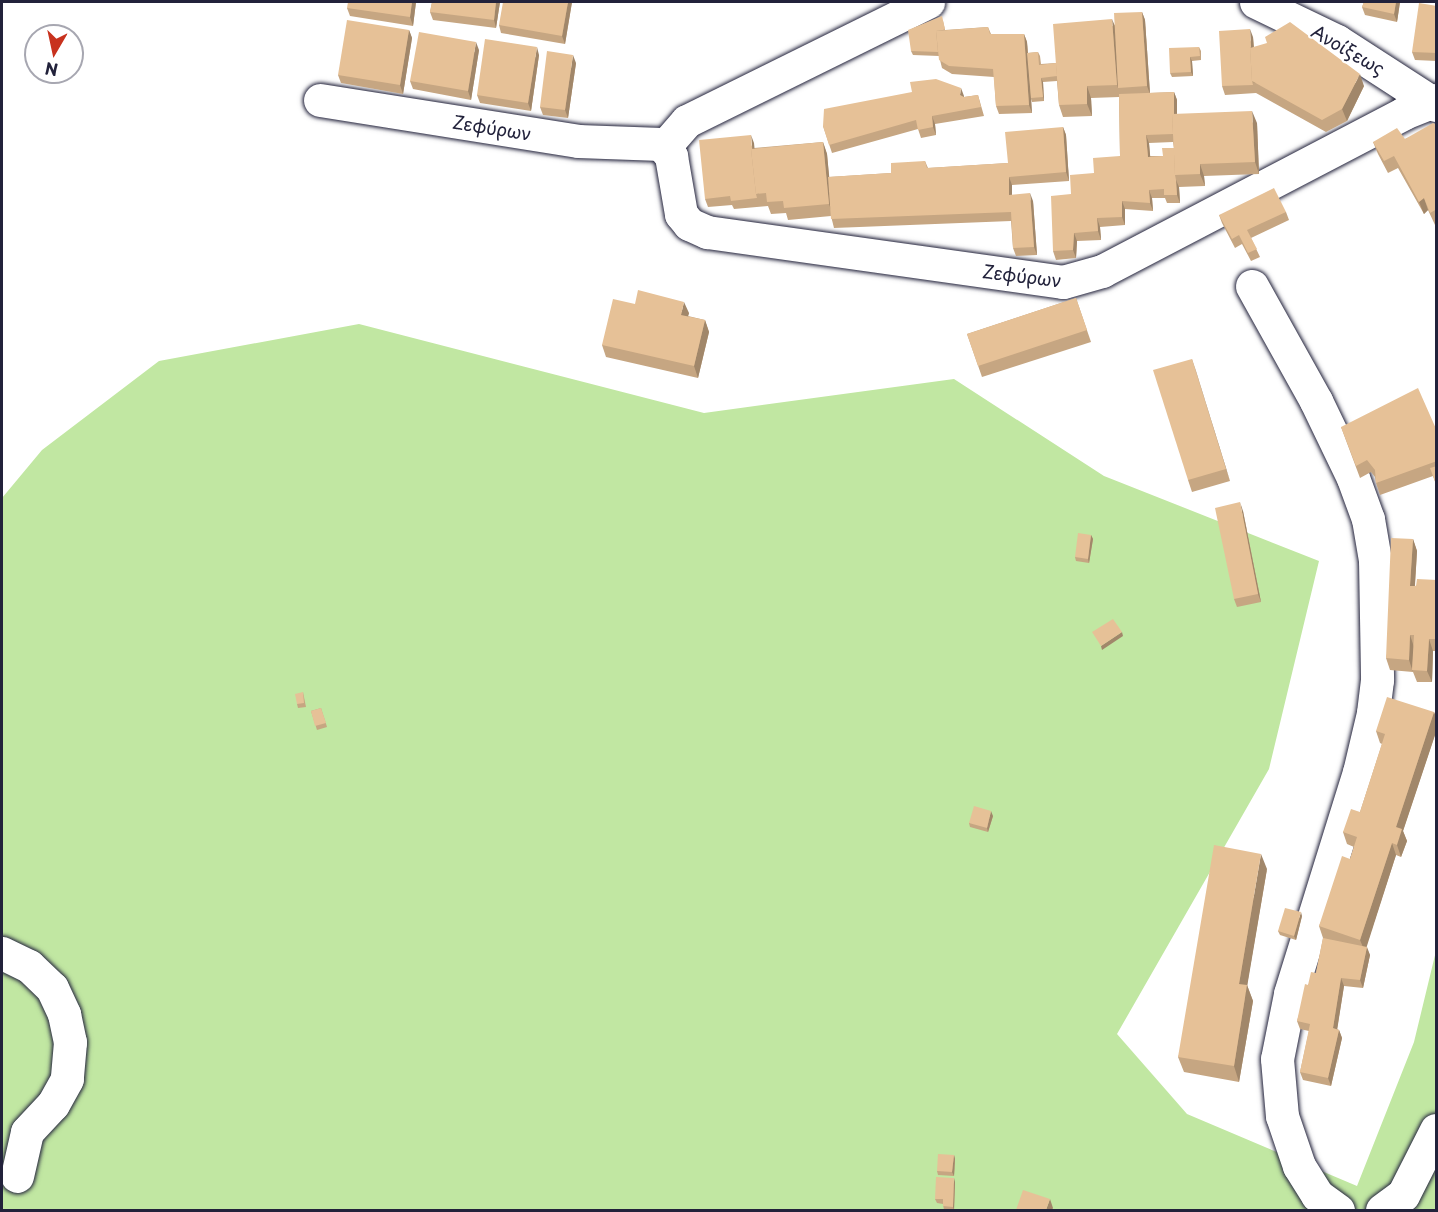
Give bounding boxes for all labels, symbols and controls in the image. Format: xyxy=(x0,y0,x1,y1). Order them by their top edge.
street label: Ανοίξεως xyxy=(1308,20,1388,80)
north arrow xyxy=(24,24,84,84)
text: N xyxy=(43,57,60,83)
street label: Ζεφύρων xyxy=(451,111,533,145)
street label: Ζεφύρων xyxy=(981,260,1063,292)

